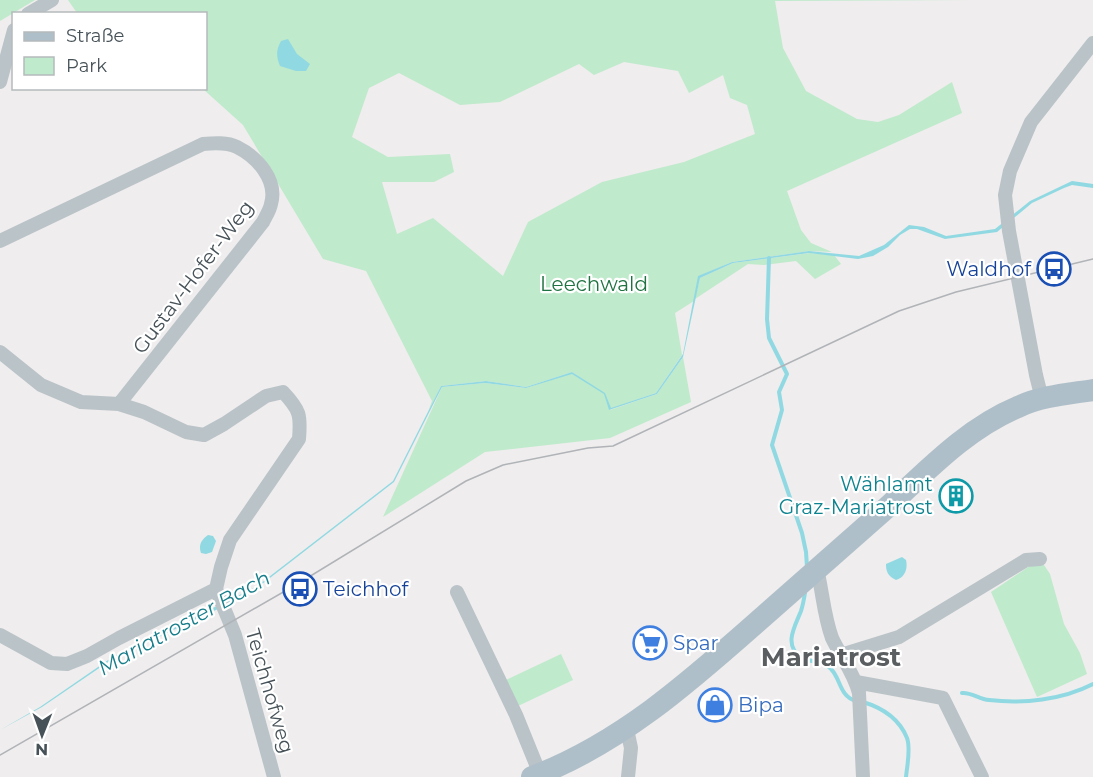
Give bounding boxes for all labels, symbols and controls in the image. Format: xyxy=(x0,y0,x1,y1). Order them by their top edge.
legend xyxy=(12,12,207,90)
text: Straße xyxy=(66,25,125,47)
text: Park xyxy=(66,55,107,77)
street label: Gustav-Hofer-Weg xyxy=(128,196,258,358)
bus stop icon: Waldhof xyxy=(1036,251,1072,287)
place label: Waldhof xyxy=(946,257,1032,281)
park label: Leechwald xyxy=(540,272,648,296)
place label: Wählamt Graz-Mariatrost xyxy=(779,472,933,519)
building icon: Wählamt Graz-Mariatrost xyxy=(938,478,974,514)
water label: Mariatroster Bach xyxy=(93,565,274,680)
bus stop icon: Teichhof xyxy=(282,571,318,607)
place label: Teichhof xyxy=(323,577,410,601)
supermarket icon: Spar xyxy=(632,625,668,661)
street label: Teichhofweg xyxy=(241,626,299,756)
place label: Spar xyxy=(673,631,719,655)
district label: Mariatrost xyxy=(761,641,901,673)
shop icon: Bipa xyxy=(697,687,733,723)
place label: Bipa xyxy=(738,693,784,717)
north arrow xyxy=(12,705,72,765)
text: N xyxy=(35,740,48,759)

